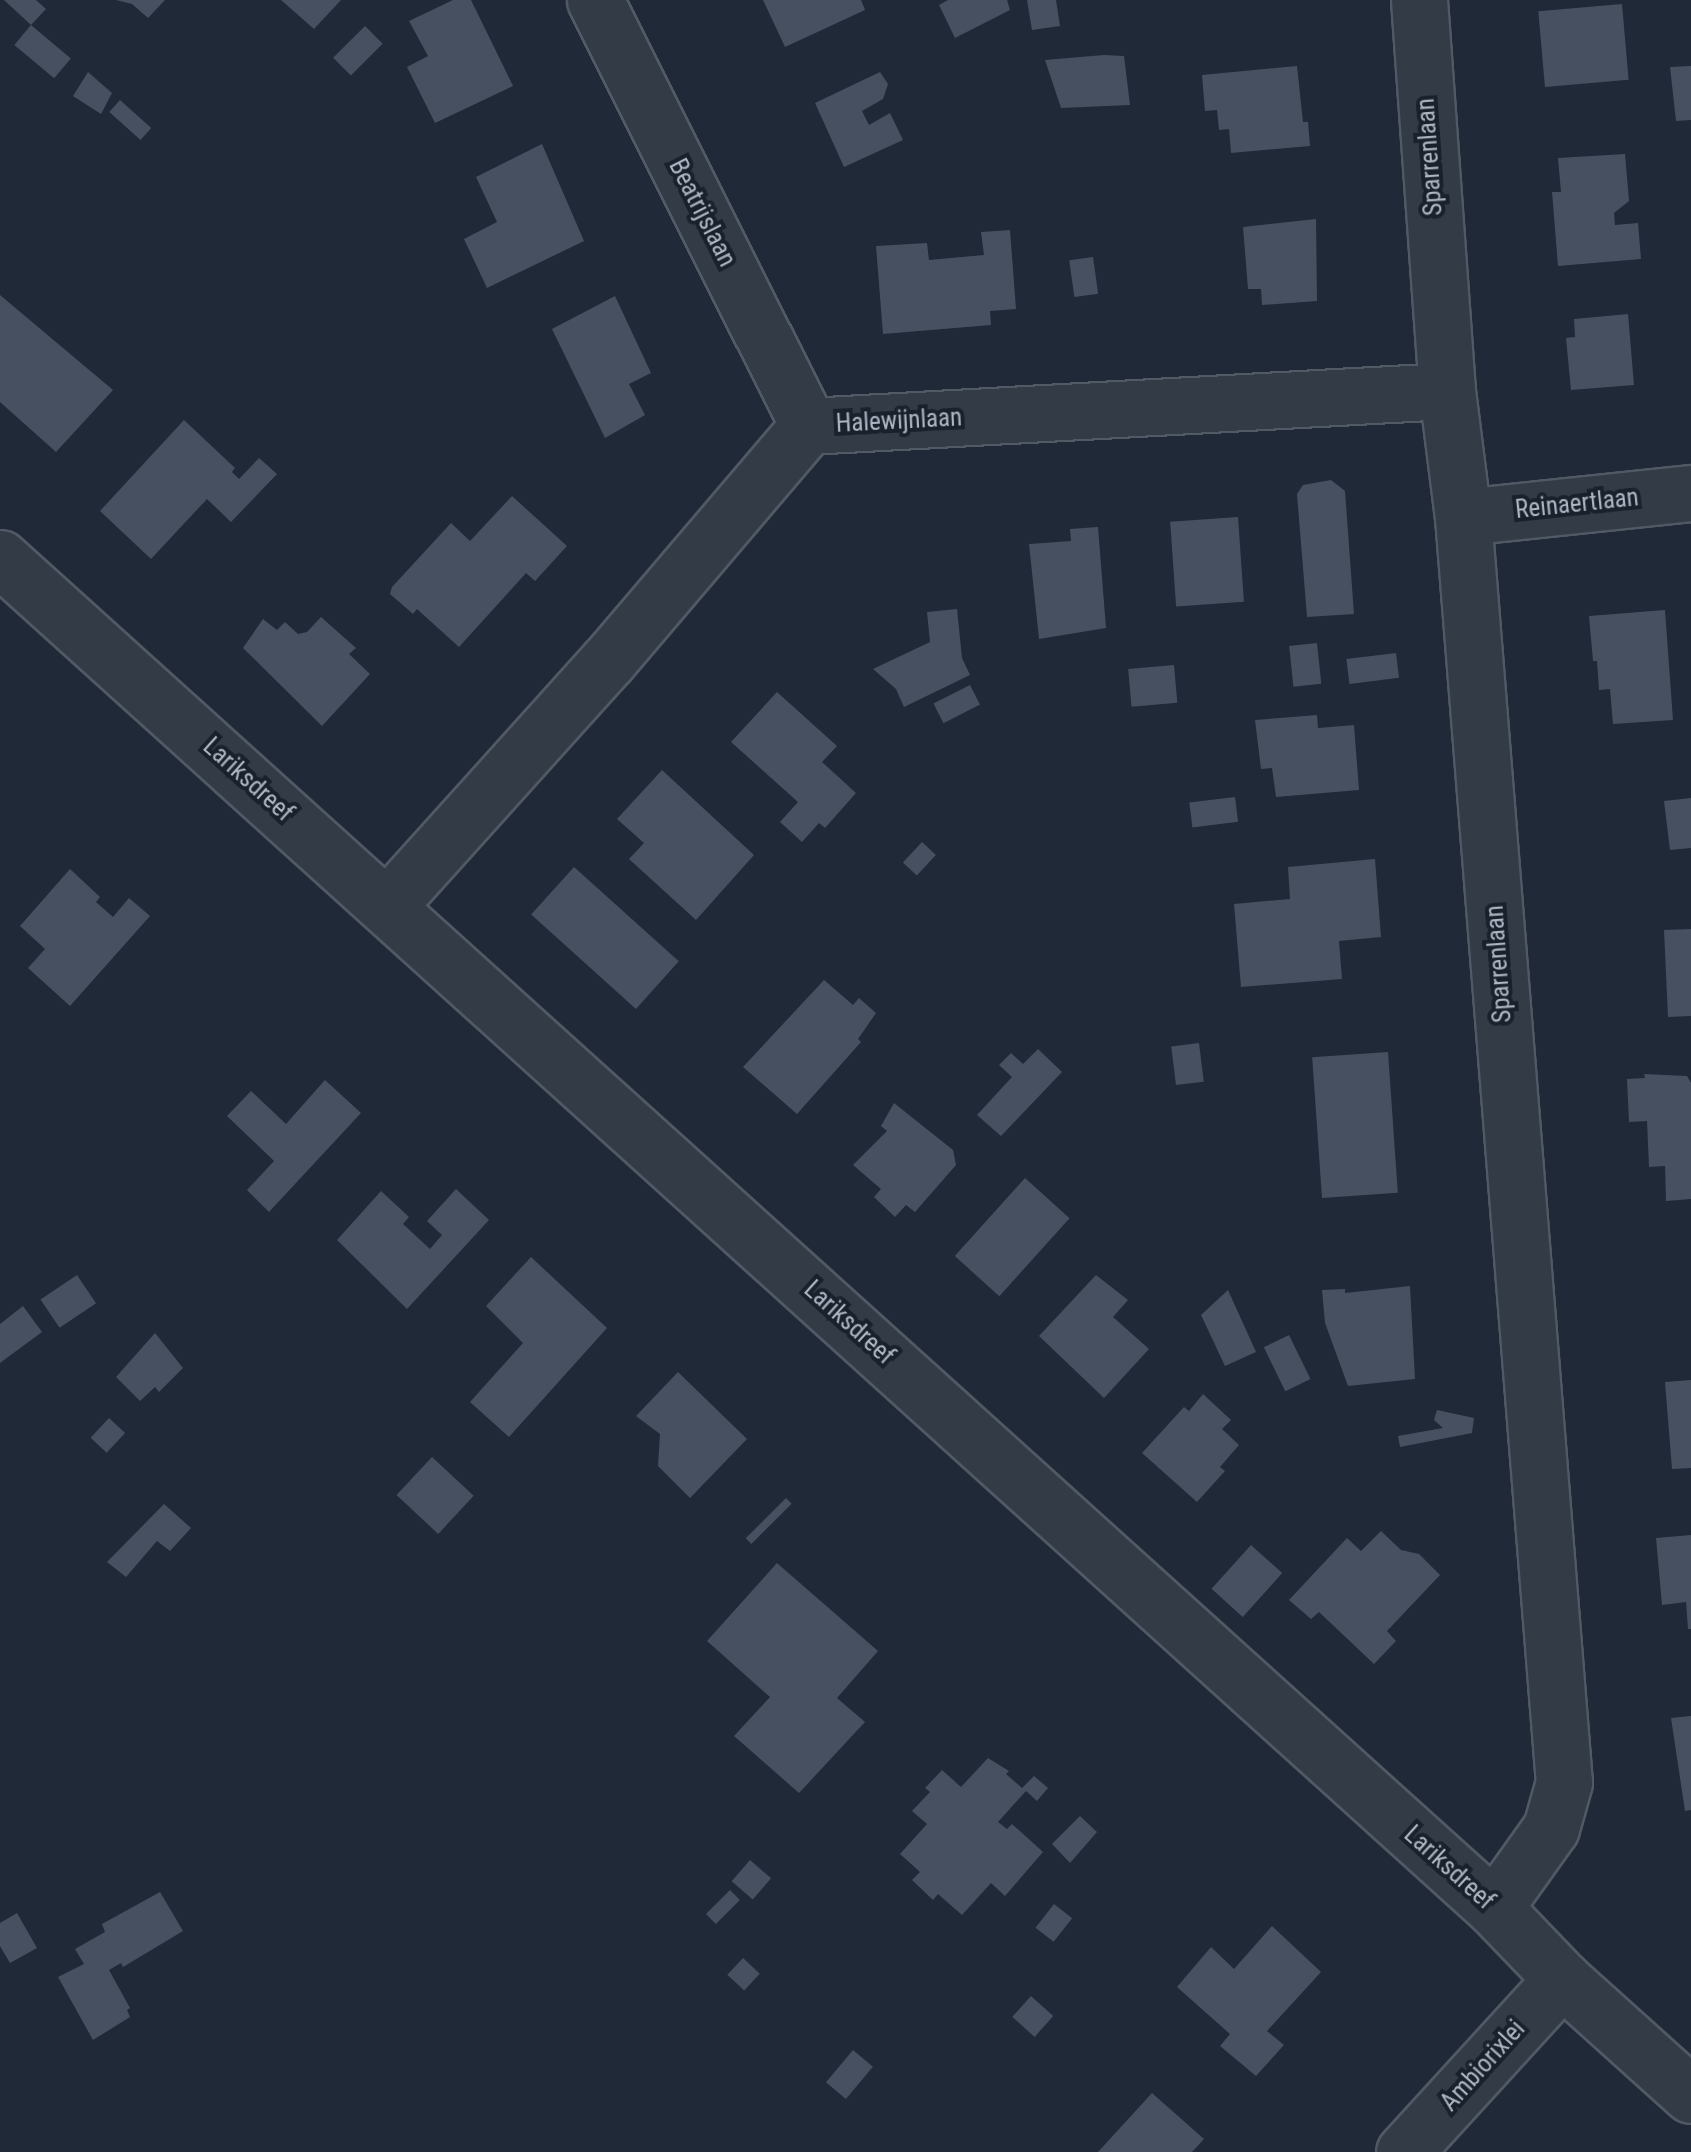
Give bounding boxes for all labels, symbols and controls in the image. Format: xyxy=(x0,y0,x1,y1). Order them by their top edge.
street label: Sparrenlaan xyxy=(1411,97,1449,217)
street label: Beatrijslaan xyxy=(662,154,742,272)
street label: Halewijnlaan xyxy=(835,403,963,439)
street label: Reinaertlaan xyxy=(1514,483,1640,525)
street label: Lariksdreef xyxy=(197,732,299,828)
street label: Sparrenlaan xyxy=(1480,904,1518,1024)
street label: Lariksdreef xyxy=(798,1275,900,1371)
street label: Lariksdreef xyxy=(1398,1820,1500,1916)
street label: Ambiorixlei xyxy=(1435,2015,1531,2117)

